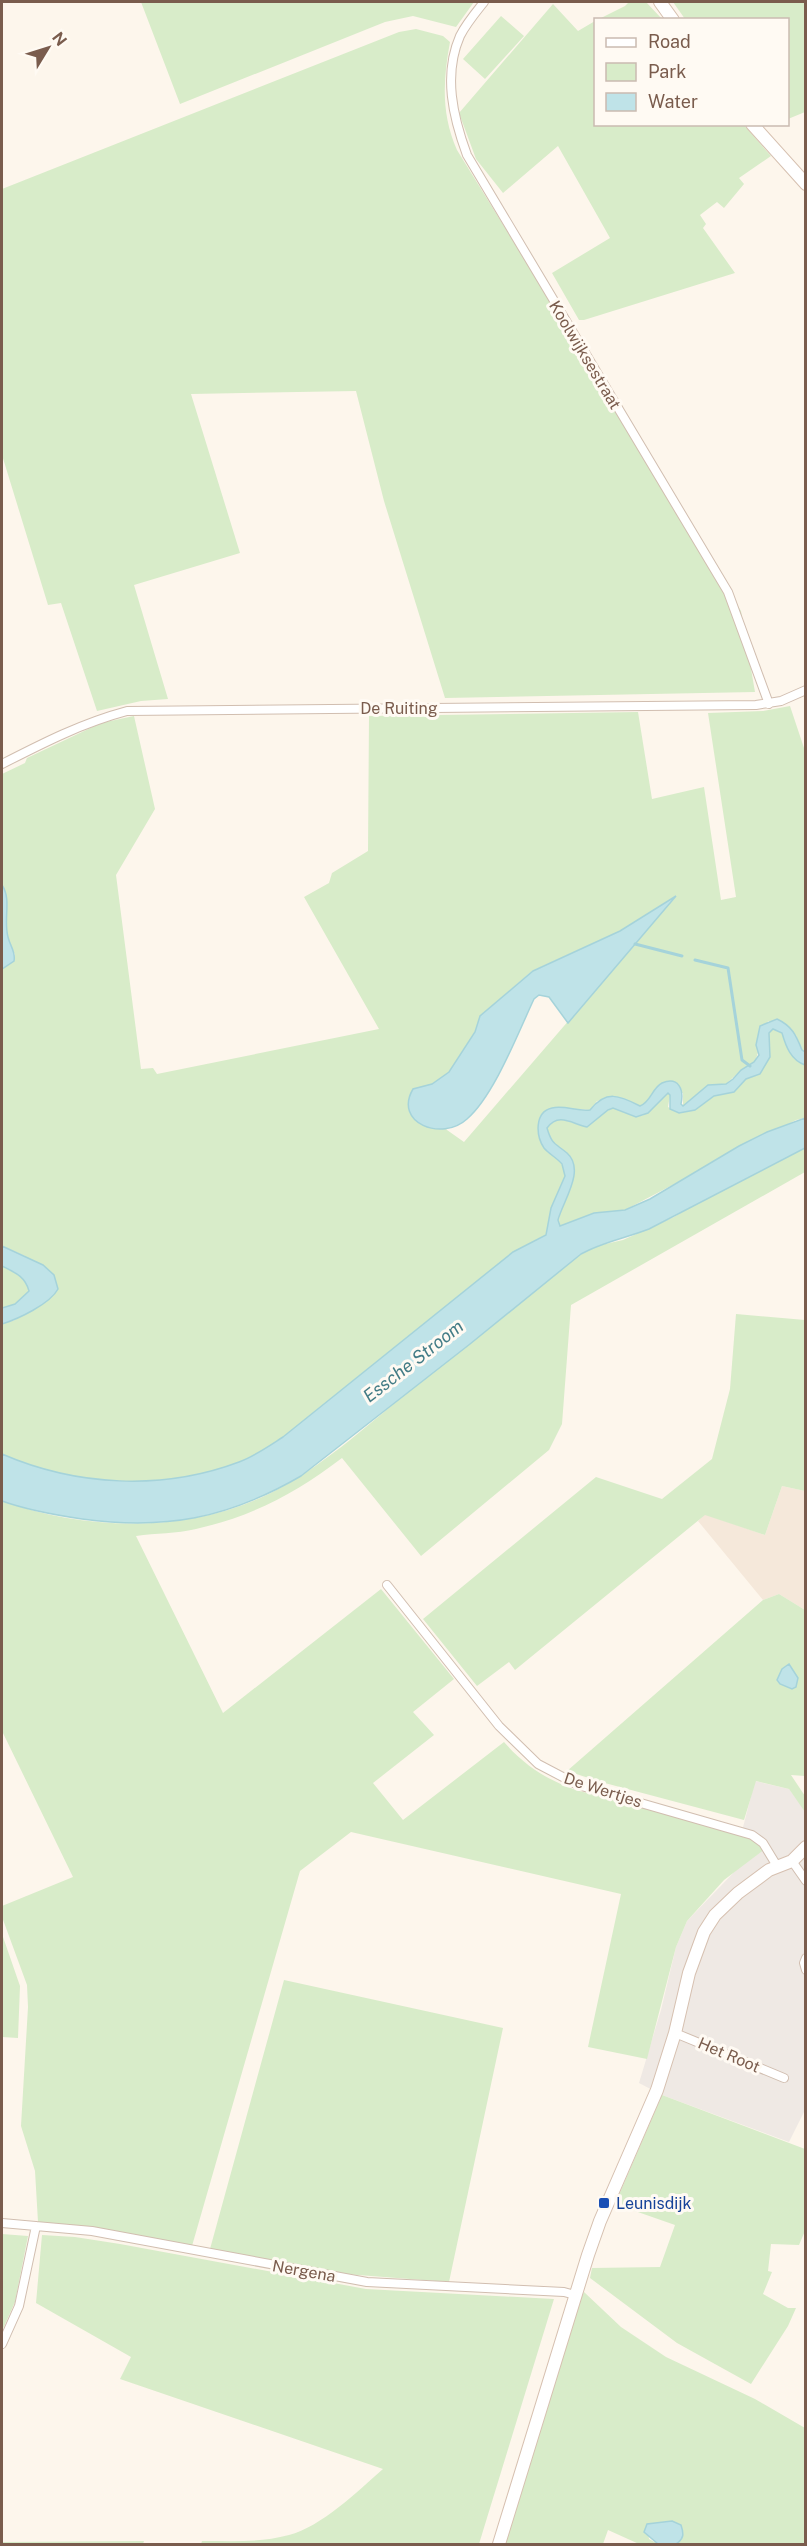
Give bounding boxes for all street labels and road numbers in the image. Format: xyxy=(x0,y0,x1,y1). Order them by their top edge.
street label: Koolwijksestraat xyxy=(545,297,625,413)
street label: De Ruiting xyxy=(360,699,438,718)
street label: De Wertjes xyxy=(562,1768,644,1812)
street label: Het Root xyxy=(695,2033,763,2077)
street label: Nergena xyxy=(271,2256,337,2286)

